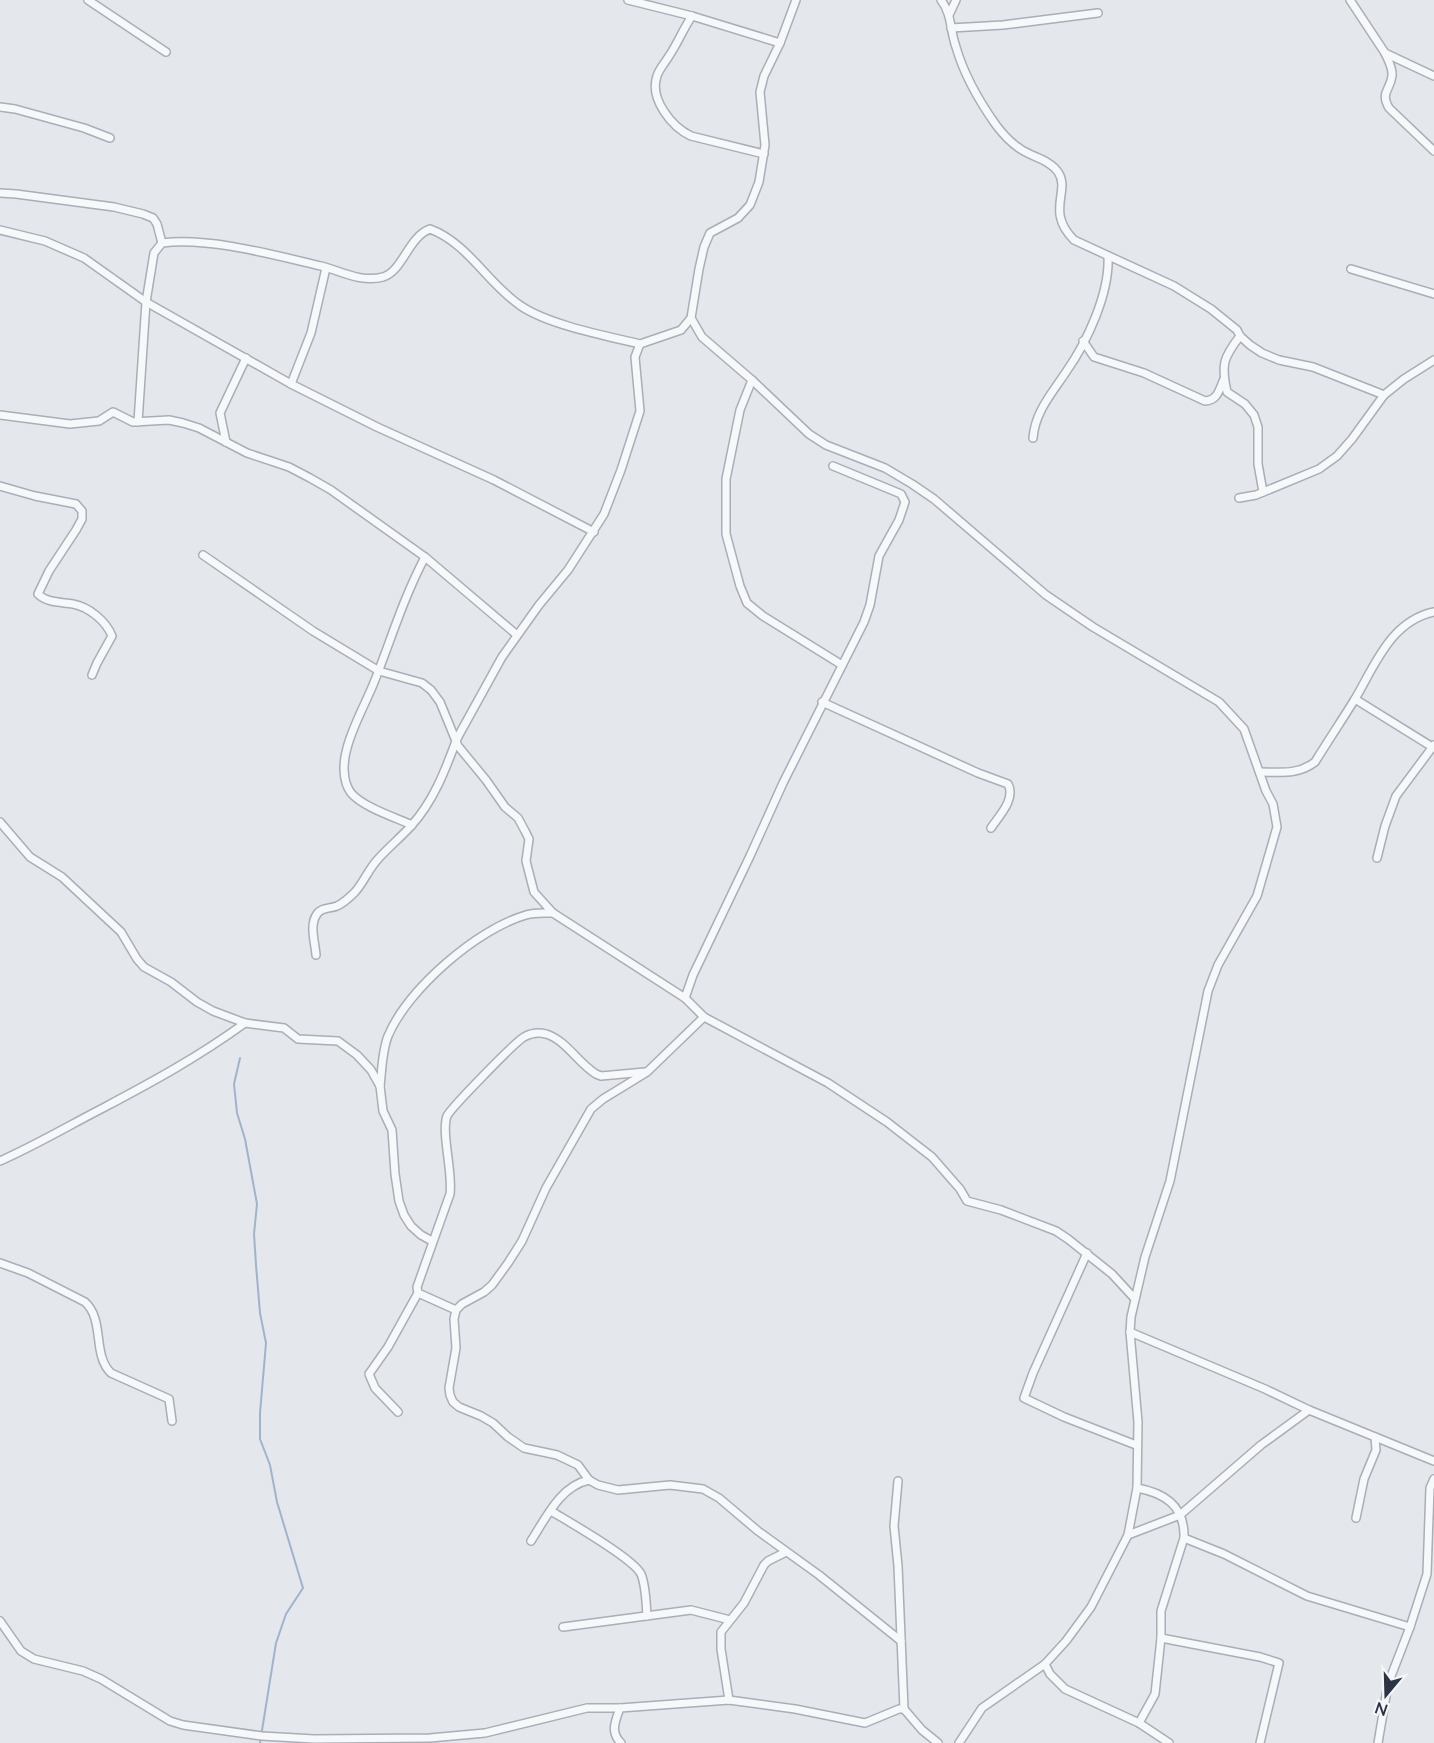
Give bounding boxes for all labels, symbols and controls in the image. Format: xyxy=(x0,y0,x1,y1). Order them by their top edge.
north arrow xyxy=(1356,1665,1416,1725)
text: N xyxy=(1372,1699,1390,1721)

